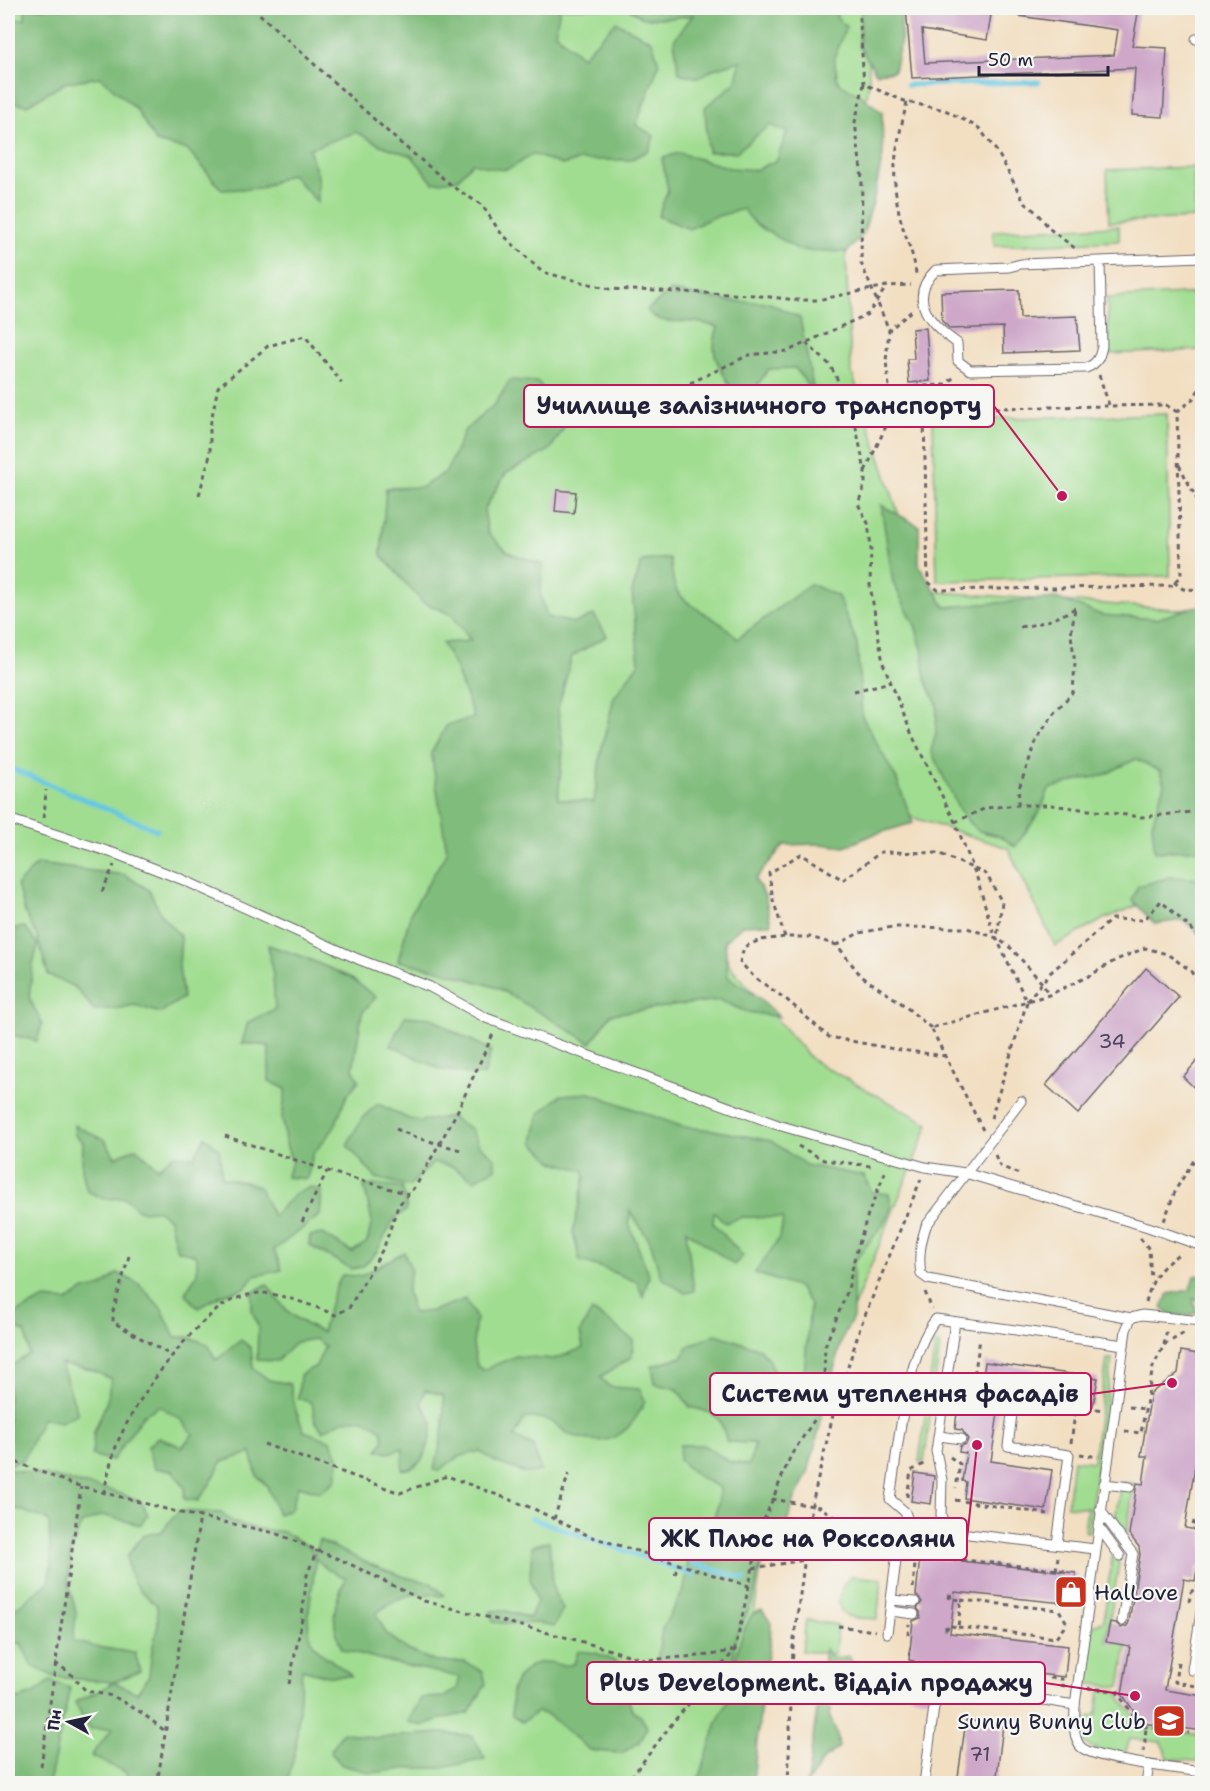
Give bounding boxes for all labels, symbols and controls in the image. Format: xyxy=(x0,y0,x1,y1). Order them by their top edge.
scale bar xyxy=(979,39,1108,77)
text: 50 m xyxy=(988,48,1033,72)
callout: Училище залізничного транспорту xyxy=(524,385,994,427)
text: Училище залізничного транспорту xyxy=(536,390,982,422)
house number: 34 xyxy=(1098,1028,1126,1054)
callout: Системи утеплення фасадів xyxy=(710,1373,1091,1415)
text: Системи утеплення фасадів xyxy=(721,1378,1079,1410)
callout: ЖК Плюс на Роксоляни xyxy=(649,1518,967,1560)
text: ЖК Плюс на Роксоляни xyxy=(661,1523,956,1555)
shop icon: HalLove xyxy=(1053,1574,1089,1610)
place label: HalLove xyxy=(1094,1578,1178,1607)
callout: Plus Development. Відділ продажу xyxy=(587,1662,1045,1704)
text: Plus Development. Відділ продажу xyxy=(599,1667,1033,1699)
north arrow xyxy=(39,1692,99,1752)
school or university icon: Sunny Bunny Club xyxy=(1151,1703,1187,1739)
place label: Sunny Bunny Club xyxy=(957,1707,1146,1736)
text: Пн xyxy=(43,1708,67,1732)
house number: 71 xyxy=(969,1741,991,1767)

